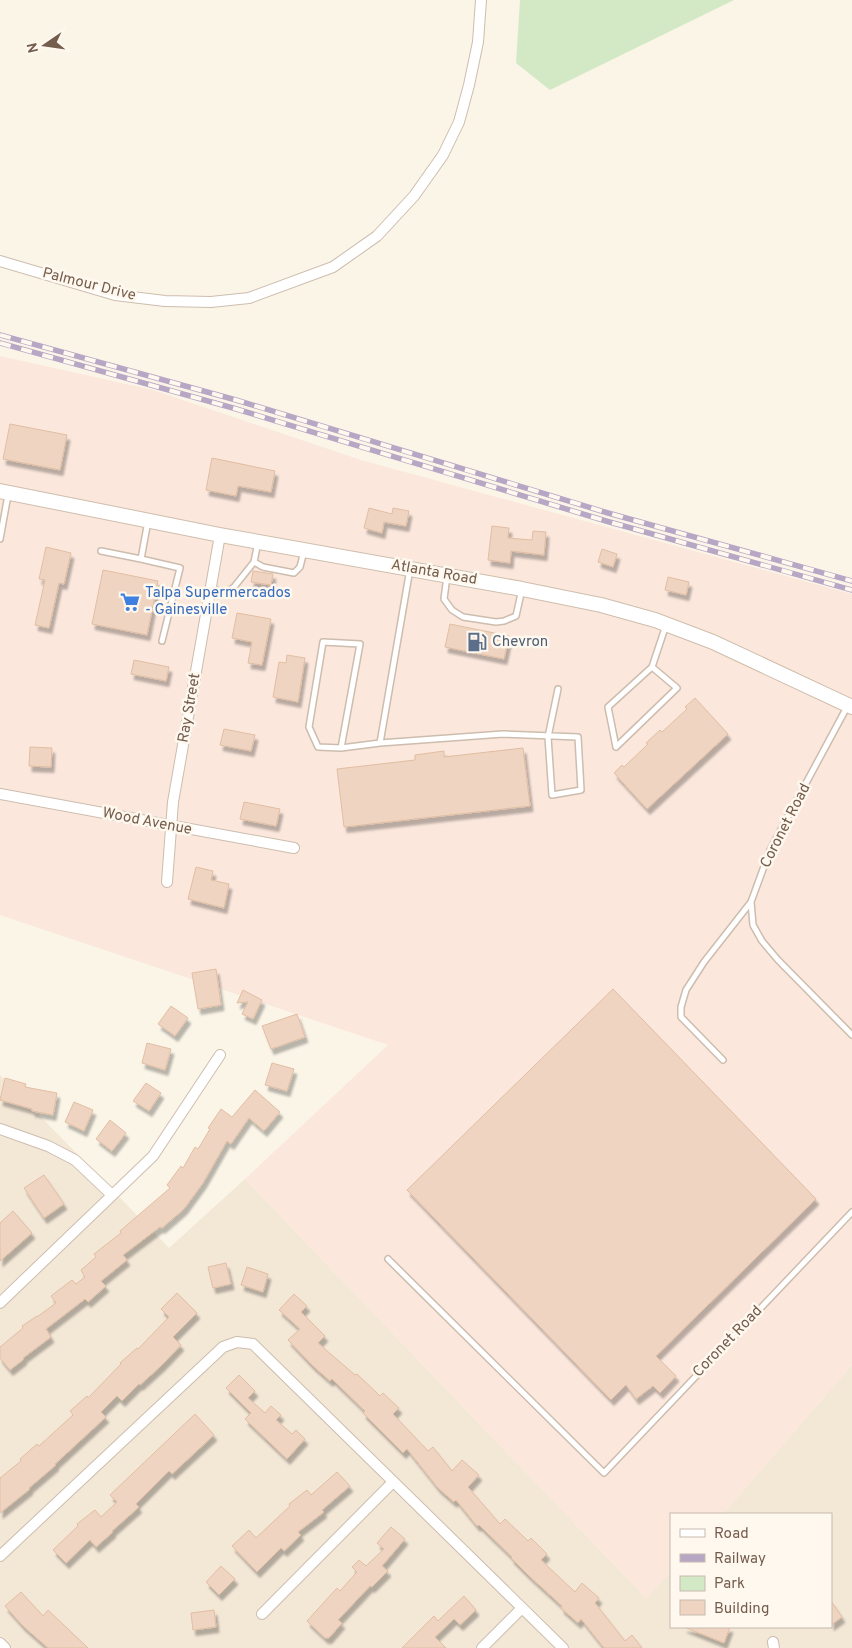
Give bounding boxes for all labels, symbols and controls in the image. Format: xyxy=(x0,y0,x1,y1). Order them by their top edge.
north arrow xyxy=(20,20,70,70)
text: N xyxy=(24,41,43,54)
street label: Palmour Drive xyxy=(40,264,138,306)
street label: Atlanta Road xyxy=(389,556,479,590)
place label: Talpa Supermercados - Gainesville xyxy=(145,584,291,620)
supermarket icon: Talpa Supermercados - Gainesville xyxy=(119,591,141,613)
fuel station icon: Chevron xyxy=(466,631,488,653)
place label: Chevron xyxy=(492,633,548,652)
street label: Ray Street xyxy=(175,672,205,744)
street label: Coronet Road xyxy=(757,781,815,871)
street label: Wood Avenue xyxy=(101,804,193,840)
street label: Coronet Road xyxy=(689,1302,767,1382)
legend xyxy=(670,1513,832,1628)
text: Road xyxy=(714,1525,749,1544)
text: Railway xyxy=(714,1550,766,1569)
text: Park xyxy=(714,1575,745,1594)
text: Building xyxy=(714,1600,769,1619)

